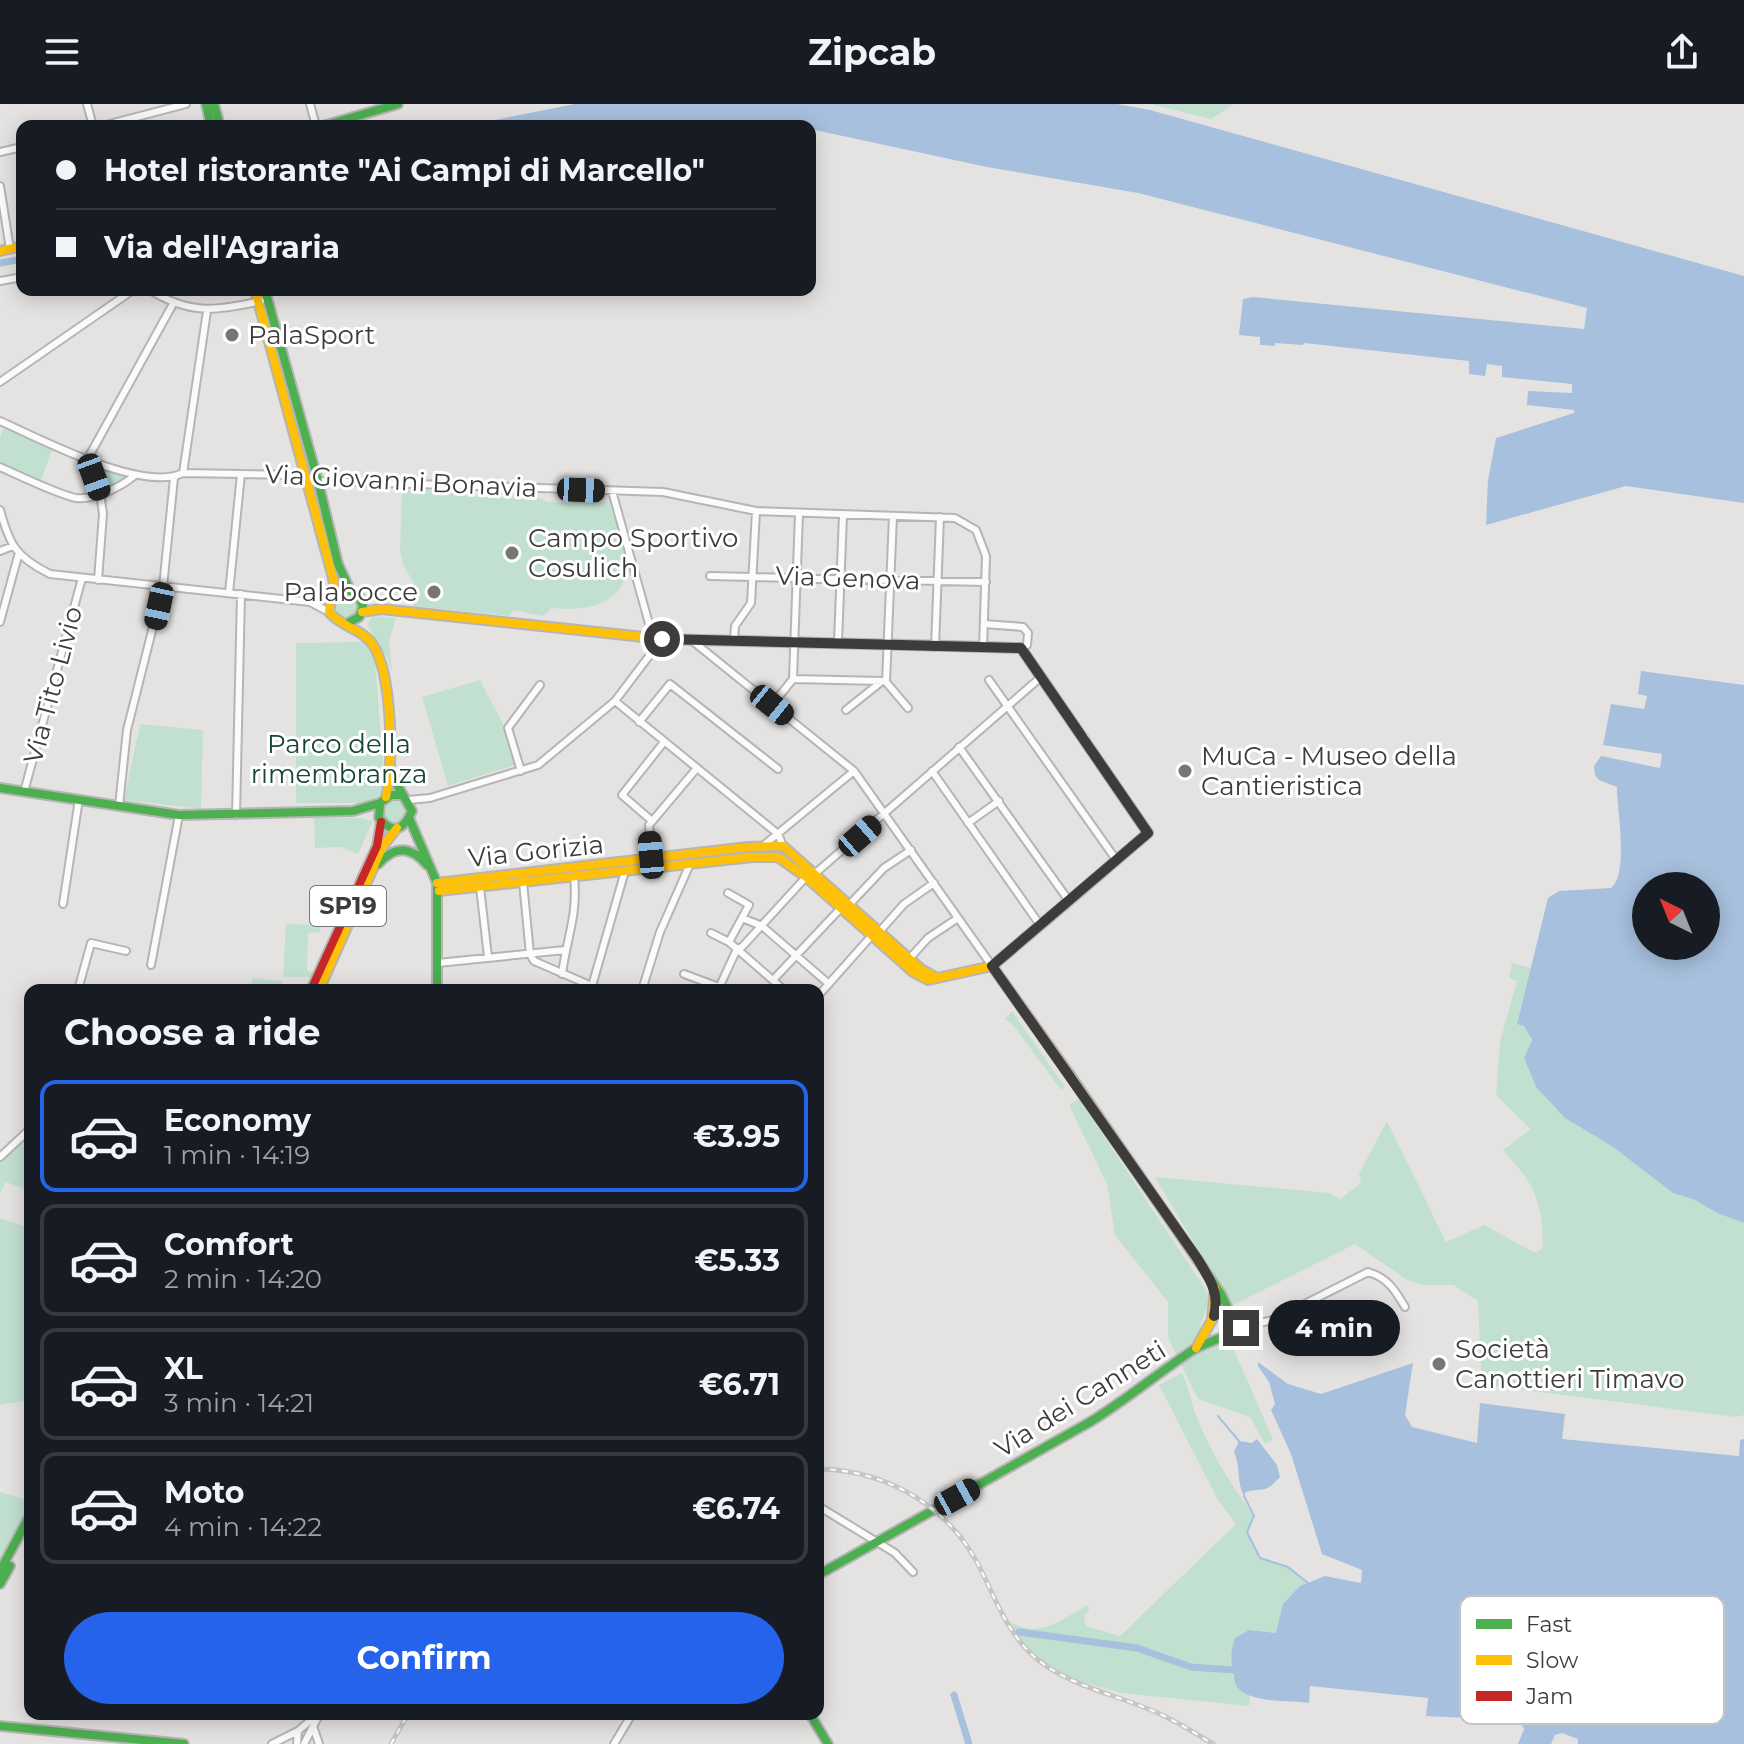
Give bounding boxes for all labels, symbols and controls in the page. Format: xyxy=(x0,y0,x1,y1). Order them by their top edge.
icon: menu xyxy=(40,30,84,74)
text: Zipcab xyxy=(808,30,936,74)
icon: share xyxy=(1660,30,1704,74)
text: Hotel ristorante "Ai Campi di Marcello" xyxy=(104,152,705,189)
text: Via dell'Agraria xyxy=(104,229,340,266)
place label: PalaSport xyxy=(248,319,375,351)
marker: PalaSport xyxy=(223,326,241,344)
car xyxy=(75,450,113,504)
street label: Via Giovanni Bonavia xyxy=(264,458,538,504)
car xyxy=(557,477,605,503)
place label: Campo Sportivo Cosulich xyxy=(528,522,738,584)
marker: Campo Sportivo Cosulich xyxy=(503,544,521,562)
street label: Via Genova xyxy=(775,559,921,597)
place label: Palabocce xyxy=(284,576,418,608)
car xyxy=(142,580,176,632)
marker: Palabocce xyxy=(425,583,443,601)
street label: Via Tito Livio xyxy=(17,603,89,767)
route start xyxy=(644,621,680,657)
car xyxy=(746,681,798,729)
park label: Parco della rimembranza xyxy=(251,728,427,790)
place label: MuCa - Museo della Cantieristica xyxy=(1201,740,1457,802)
marker: MuCa - Museo della Cantieristica xyxy=(1176,762,1194,780)
car xyxy=(834,811,886,861)
street label: Via Gorizia xyxy=(467,828,605,874)
car xyxy=(637,830,665,880)
north arrow xyxy=(1632,872,1720,960)
map controls xyxy=(1632,872,1720,960)
road number: SP19 xyxy=(310,886,386,926)
text: Choose a ride xyxy=(64,1010,321,1054)
icon: car xyxy=(68,1100,140,1172)
text: Economy xyxy=(164,1102,311,1139)
text: €3.95 xyxy=(693,1118,780,1155)
text: 1 min · 14:19 xyxy=(164,1139,310,1171)
icon: car xyxy=(68,1224,140,1296)
text: Comfort xyxy=(164,1226,294,1263)
text: €5.33 xyxy=(695,1242,780,1279)
text: 2 min · 14:20 xyxy=(164,1263,322,1295)
callout: 4 min xyxy=(1269,1300,1401,1356)
route end xyxy=(1223,1310,1259,1346)
text: 4 min xyxy=(1295,1312,1373,1344)
place label: Società Canottieri Timavo xyxy=(1455,1333,1685,1395)
street label: Via dei Canneti xyxy=(988,1334,1172,1464)
icon: car xyxy=(68,1348,140,1420)
text: XL xyxy=(164,1350,203,1387)
marker: Società Canottieri Timavo xyxy=(1430,1355,1448,1373)
text: €6.71 xyxy=(699,1366,780,1403)
text: 3 min · 14:21 xyxy=(164,1387,314,1419)
icon: car xyxy=(68,1472,140,1544)
text: Moto xyxy=(164,1474,245,1511)
car xyxy=(930,1475,984,1519)
text: €6.74 xyxy=(692,1490,780,1527)
text: 4 min · 14:22 xyxy=(164,1511,322,1543)
legend xyxy=(1460,1596,1724,1724)
text: Fast xyxy=(1526,1611,1572,1638)
button: Confirm xyxy=(64,1612,784,1704)
text: Slow xyxy=(1526,1647,1579,1674)
text: Jam xyxy=(1525,1683,1573,1710)

